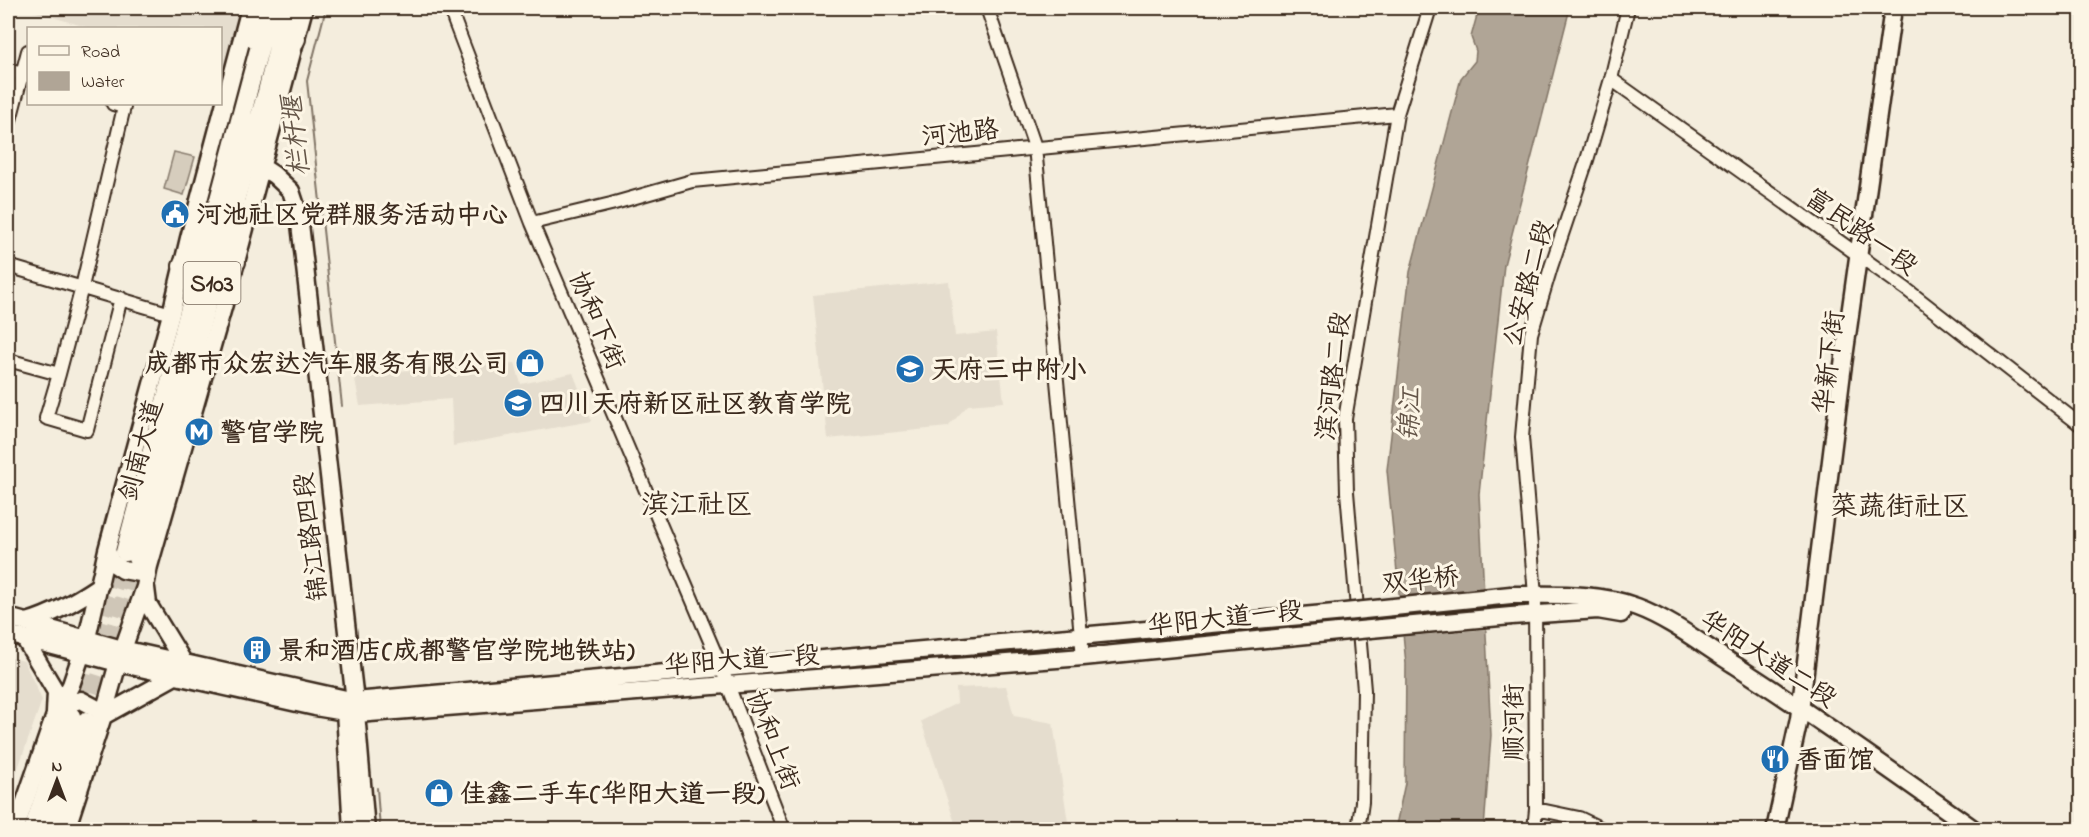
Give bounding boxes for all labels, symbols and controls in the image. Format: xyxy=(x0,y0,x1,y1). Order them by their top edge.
legend xyxy=(27,27,222,105)
text: Road xyxy=(81,40,120,66)
text: Water xyxy=(81,70,125,96)
water label: 栏杆堰 xyxy=(274,90,321,178)
street label: 河池路 xyxy=(920,112,1001,158)
street label: 富民路一段 xyxy=(1796,181,1924,286)
public building icon: 河池社区党群服务活动中心 xyxy=(159,198,191,230)
place label: 河池社区党群服务活动中心 xyxy=(196,198,508,236)
street label: 公安路二段 xyxy=(1495,216,1565,351)
road number: S103 xyxy=(184,262,240,304)
street label: 协和下街 xyxy=(557,266,633,376)
street label: 华新下街 xyxy=(1806,308,1856,416)
street label: 滨河路二段 xyxy=(1308,310,1362,443)
place label: 成都市众宏达汽车服务有限公司 xyxy=(145,347,509,385)
shop icon: 成都市众宏达汽车服务有限公司 xyxy=(514,347,546,379)
school or university icon: 天府三中附小 xyxy=(894,353,926,385)
place label: 天府三中附小 xyxy=(931,353,1087,391)
water label: 锦江 xyxy=(1391,385,1432,442)
school or university icon: 四川天府新区社区教育学院 xyxy=(502,387,534,419)
place label: 四川天府新区社区教育学院 xyxy=(539,387,851,425)
street label: 剑南大道 xyxy=(111,396,175,506)
metro station icon: 警官学院 xyxy=(183,416,215,448)
place label: 警官学院 xyxy=(220,416,324,454)
street label: 锦江路四段 xyxy=(286,470,340,603)
district label: 滨江社区 xyxy=(641,486,753,527)
district label: 菜蔬街社区 xyxy=(1830,488,1970,529)
street label: 双华桥 xyxy=(1380,559,1461,605)
street label: 华阳大道一段 xyxy=(1146,593,1305,647)
street label: 华阳大道二段 xyxy=(1692,602,1843,719)
building icon: 景和酒店(成都警官学院地铁站) xyxy=(241,634,273,666)
place label: 景和酒店(成都警官学院地铁站) xyxy=(278,634,635,672)
street label: 华阳大道一段 xyxy=(663,638,821,686)
street label: 顺河街 xyxy=(1497,683,1535,761)
street label: 协和上街 xyxy=(735,686,808,796)
restaurant icon: 香面馆 xyxy=(1759,743,1791,775)
place label: 香面馆 xyxy=(1796,743,1874,781)
north arrow xyxy=(27,750,87,810)
text: N xyxy=(52,755,63,779)
shop icon: 佳鑫二手车(华阳大道一段) xyxy=(423,777,455,809)
place label: 佳鑫二手车(华阳大道一段) xyxy=(460,777,765,815)

